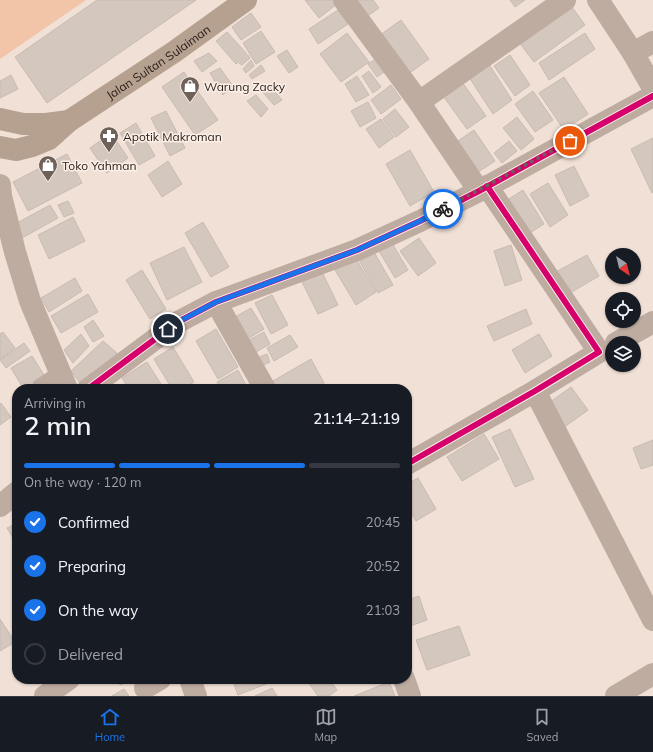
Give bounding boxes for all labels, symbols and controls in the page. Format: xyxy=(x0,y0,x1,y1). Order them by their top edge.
street label: Jalan Sultan Sulaiman xyxy=(103,21,213,102)
shop icon: Warung Zacky xyxy=(179,75,201,103)
place label: Warung Zacky xyxy=(204,79,286,94)
pin xyxy=(553,124,587,158)
pharmacy icon: Apotik Makroman xyxy=(98,125,120,153)
place label: Apotik Makroman xyxy=(123,129,222,144)
icon: bag xyxy=(559,130,581,152)
shop icon: Toko Yahman xyxy=(37,154,59,182)
place label: Toko Yahman xyxy=(62,158,137,173)
courier xyxy=(423,189,463,229)
icon: bike xyxy=(432,198,454,220)
north arrow xyxy=(605,248,641,284)
map controls xyxy=(605,248,641,372)
button: locate xyxy=(605,292,641,328)
pin xyxy=(151,312,185,346)
icon: home xyxy=(157,318,179,340)
button: layers xyxy=(605,336,641,372)
text: Arriving in xyxy=(24,395,86,411)
text: 2 min xyxy=(24,409,92,442)
text: 21:14–21:19 xyxy=(313,409,400,428)
text: On the way · 120 m xyxy=(24,474,141,490)
icon: check xyxy=(24,511,46,533)
text: Confirmed xyxy=(58,513,129,532)
text: 20:45 xyxy=(366,514,400,530)
icon: check xyxy=(24,555,46,577)
text: Preparing xyxy=(58,557,126,576)
text: 20:52 xyxy=(366,558,400,574)
icon: check xyxy=(24,599,46,621)
text: On the way xyxy=(58,601,138,620)
text: 21:03 xyxy=(366,602,400,618)
text: Delivered xyxy=(58,645,123,664)
tab: Home xyxy=(95,706,125,744)
tab: Map xyxy=(314,706,337,744)
tab: Saved xyxy=(527,706,558,744)

